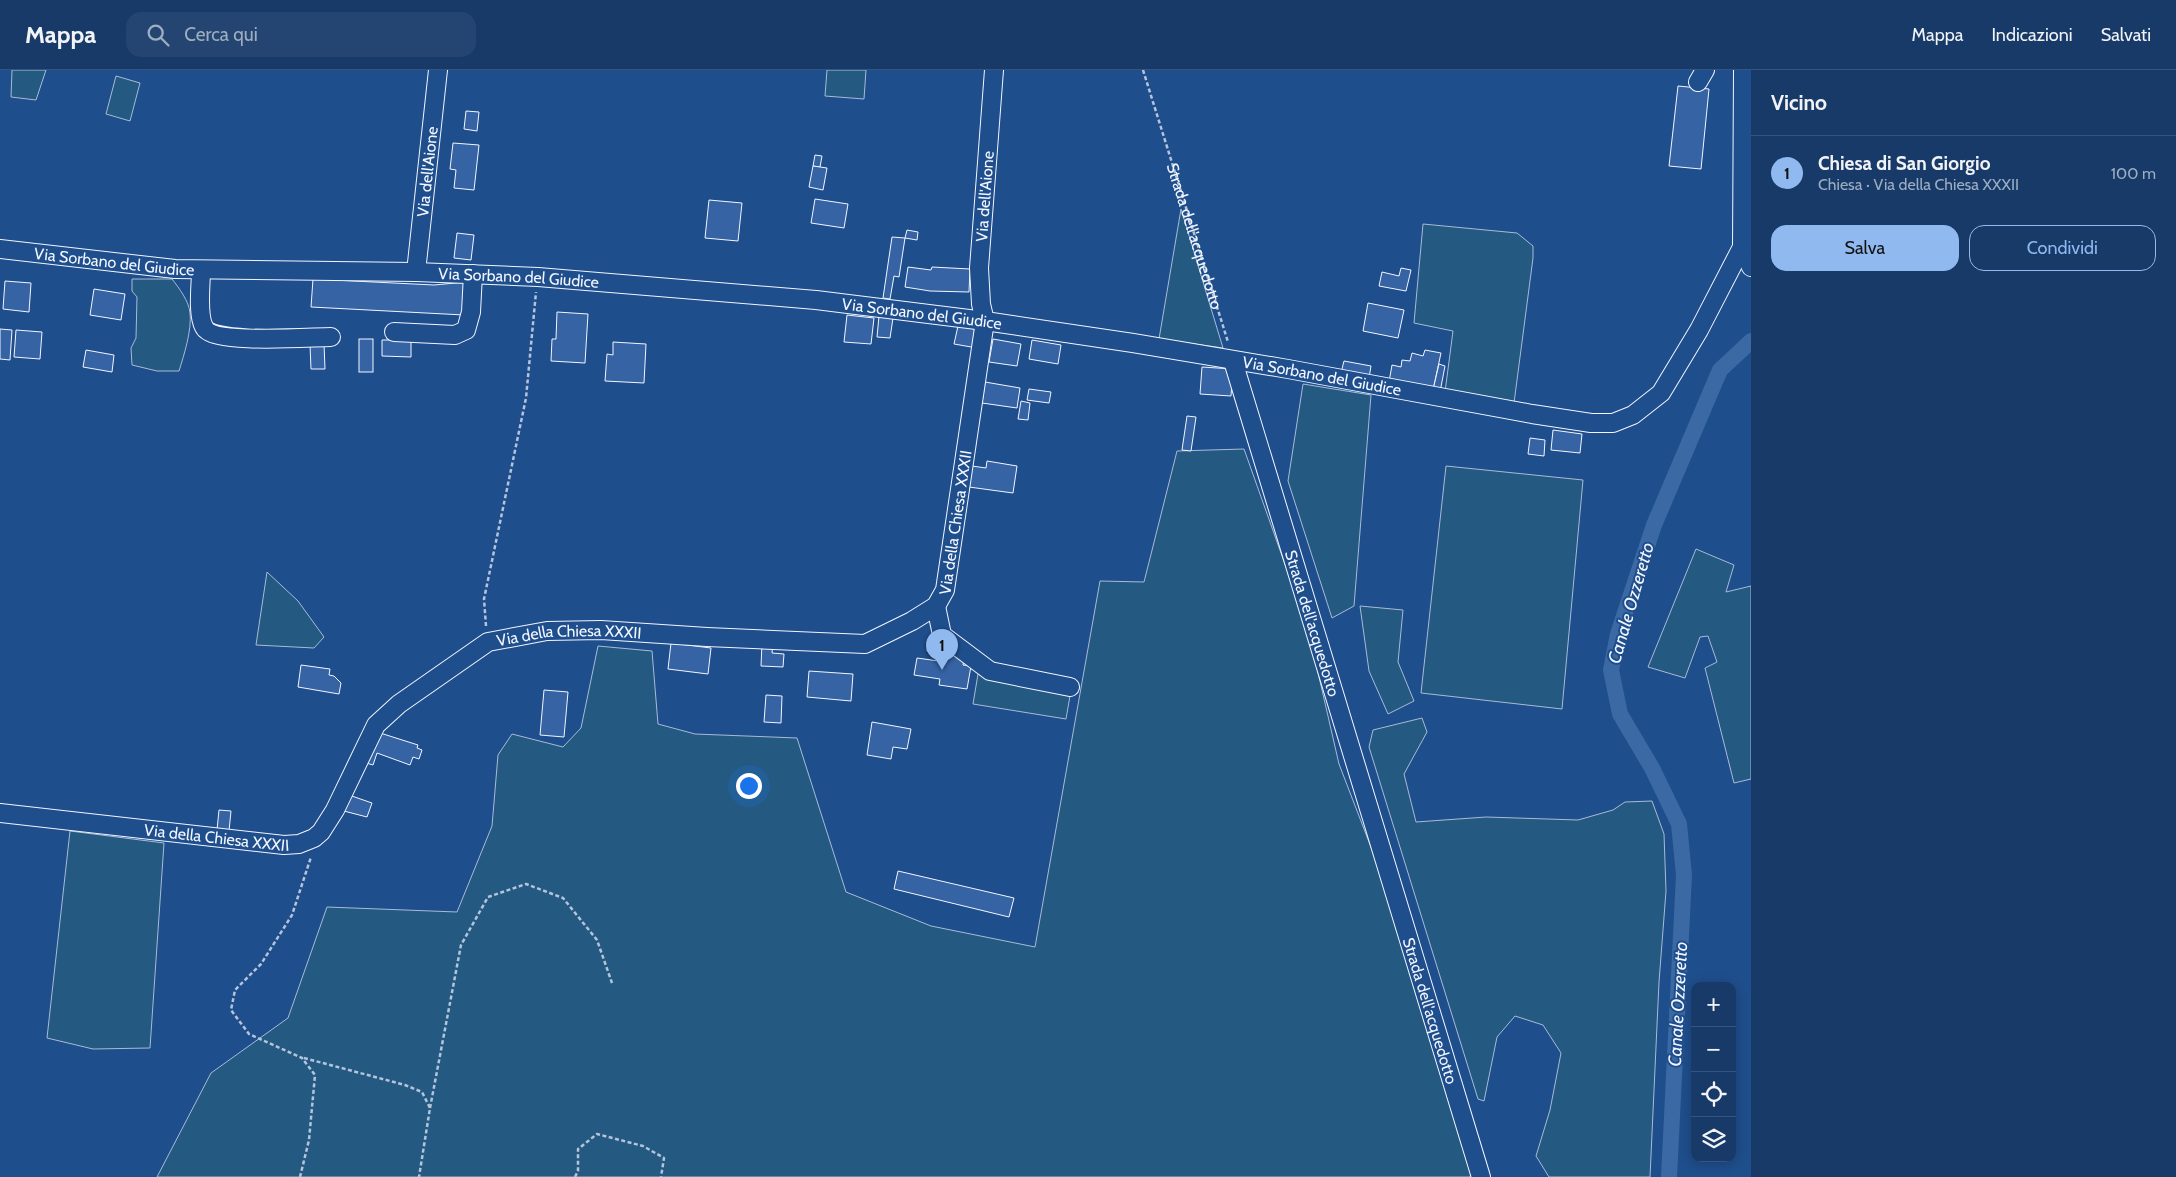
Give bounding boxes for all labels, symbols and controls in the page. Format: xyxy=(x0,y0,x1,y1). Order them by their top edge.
search box xyxy=(126,12,476,57)
text: Mappa xyxy=(25,20,96,49)
icon: search xyxy=(144,21,172,49)
text: Cerca qui xyxy=(184,23,258,46)
text: Mappa xyxy=(1912,24,1963,46)
text: Indicazioni xyxy=(1991,24,2073,46)
text: Salvati xyxy=(2101,24,2151,46)
text: Vicino xyxy=(1771,90,1827,115)
street label: Via dell'Aione xyxy=(413,125,441,218)
street label: Via dell'Aione xyxy=(972,150,997,242)
text: Chiesa di San Giorgio xyxy=(1818,152,1991,175)
street label: Strada dell'acquedotto xyxy=(1163,161,1227,312)
text: 1 xyxy=(1784,164,1790,183)
text: 100 m xyxy=(2111,164,2156,183)
text: Chiesa · Via della Chiesa XXXII xyxy=(1818,175,2019,194)
button: Salva xyxy=(1771,225,1959,271)
button: Condividi xyxy=(1969,225,2156,271)
street label: Via Sorbano del Giudice xyxy=(33,243,194,279)
street label: Via Sorbano del Giudice xyxy=(438,263,600,292)
street label: Via Sorbano del Giudice xyxy=(841,294,1003,333)
street label: Via Sorbano del Giudice xyxy=(1241,352,1403,399)
street label: Via della Chiesa XXXII xyxy=(935,449,975,596)
water label: Canale Ozzeretto xyxy=(1603,540,1659,666)
street label: Strada dell'acquedotto xyxy=(1282,548,1344,699)
street label: Via della Chiesa XXXII xyxy=(495,620,642,650)
pin: 1 xyxy=(926,629,958,670)
your location xyxy=(736,773,762,799)
street label: Via della Chiesa XXXII xyxy=(143,820,290,855)
street label: Strada dell'acquedotto xyxy=(1399,935,1462,1086)
water label: Canale Ozzeretto xyxy=(1664,941,1692,1067)
map controls xyxy=(1691,982,1736,1162)
button: + xyxy=(1691,982,1736,1027)
button: − xyxy=(1691,1027,1736,1072)
button: locate xyxy=(1691,1072,1736,1117)
button: layers xyxy=(1691,1117,1736,1162)

